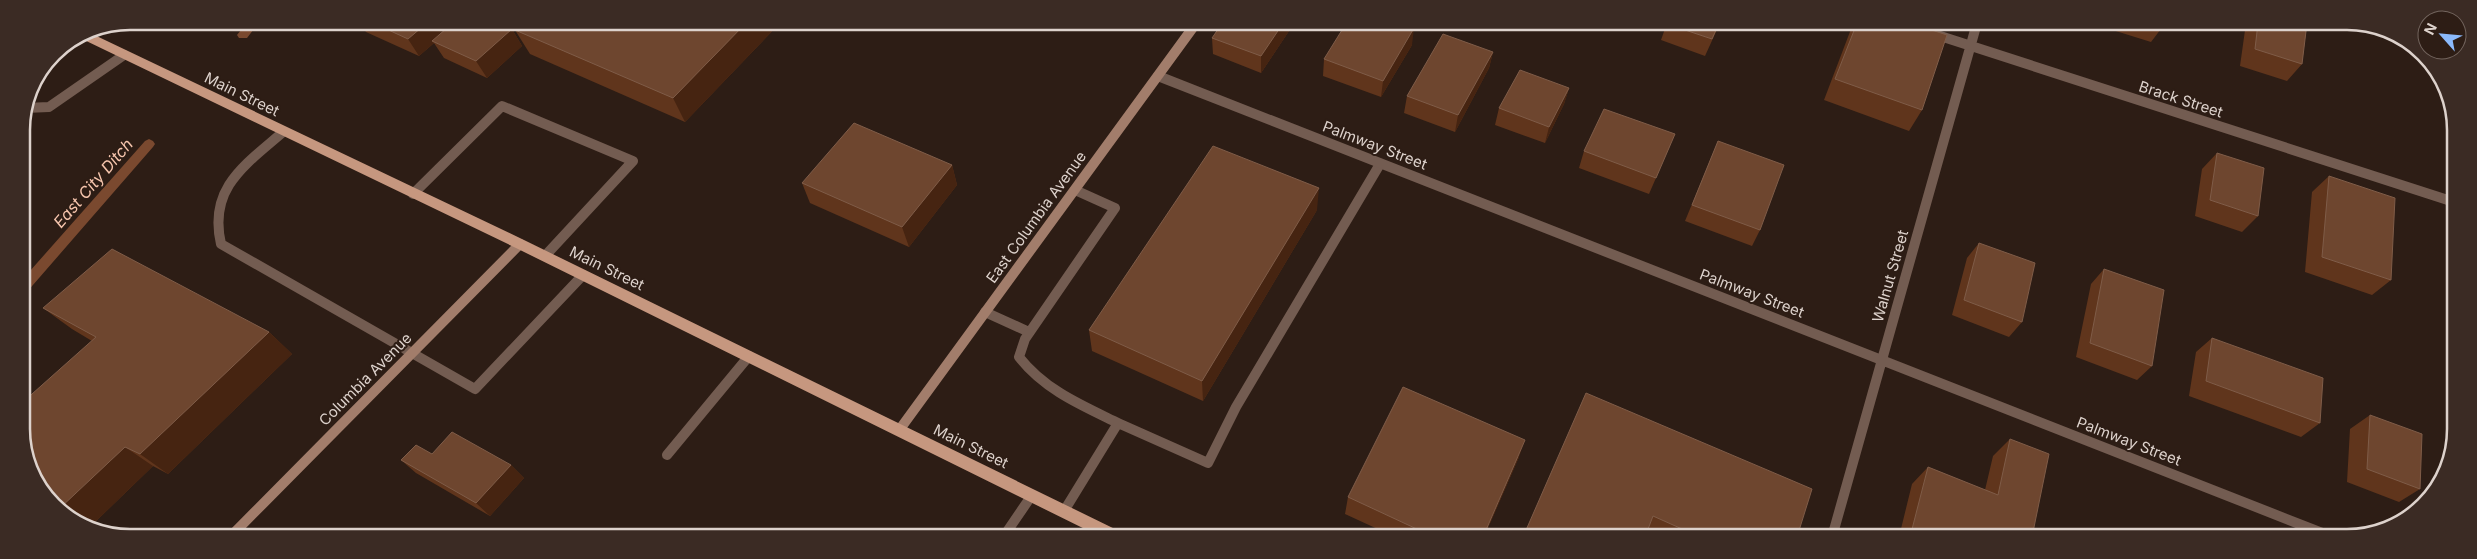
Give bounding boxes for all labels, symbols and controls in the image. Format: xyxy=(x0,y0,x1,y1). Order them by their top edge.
north arrow xyxy=(2417,10,2467,60)
text: N xyxy=(2420,20,2440,37)
street label: Main Street xyxy=(201,68,283,120)
street label: Brack Street xyxy=(2137,76,2226,122)
street label: Palmway Street xyxy=(1320,116,1430,174)
water label: East City Ditch xyxy=(49,134,137,232)
street label: East Columbia Avenue xyxy=(982,147,1090,287)
street label: Walnut Street xyxy=(1868,228,1912,324)
street label: Main Street xyxy=(566,242,648,294)
street label: Palmway Street xyxy=(1697,264,1807,322)
street label: Columbia Avenue xyxy=(315,329,415,429)
street label: Palmway Street xyxy=(2074,412,2184,470)
street label: Main Street xyxy=(930,420,1012,472)

